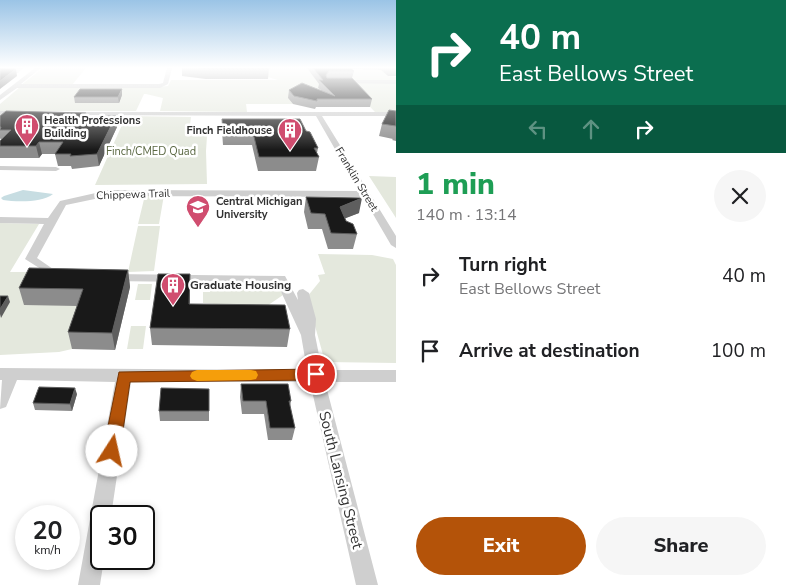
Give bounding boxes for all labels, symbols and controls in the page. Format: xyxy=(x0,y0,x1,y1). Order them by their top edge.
text: 40 m xyxy=(499,14,581,61)
icon: right xyxy=(416,20,481,85)
text: East Bellows Street xyxy=(499,59,693,89)
building icon: Health Professions Building xyxy=(14,113,40,147)
place label: Health Professions Building xyxy=(44,113,141,141)
icon: left xyxy=(524,115,552,143)
icon: ahead xyxy=(577,115,605,143)
icon: right xyxy=(630,115,658,143)
building icon: Finch Fieldhouse xyxy=(277,117,303,151)
place label: Finch Fieldhouse xyxy=(187,123,272,138)
park label: Finch/CMED Quad xyxy=(106,144,196,159)
street label: Franklin Street xyxy=(332,144,382,214)
text: 1 min xyxy=(416,164,495,205)
button: close xyxy=(714,170,766,222)
street label: Chippewa Trail xyxy=(96,186,171,203)
school or university icon: Central Michigan University xyxy=(185,194,211,228)
place label: Central Michigan University xyxy=(216,194,302,222)
text: 140 m · 13:14 xyxy=(416,204,517,226)
text: Turn right xyxy=(459,252,546,278)
icon: right xyxy=(416,262,444,290)
text: 40 m xyxy=(722,263,766,289)
building icon: Graduate Housing xyxy=(160,272,186,306)
place label: Graduate Housing xyxy=(190,277,291,293)
text: East Bellows Street xyxy=(459,278,600,300)
icon: arrive xyxy=(416,337,444,365)
text: Arrive at destination xyxy=(459,338,640,364)
text: 100 m xyxy=(711,338,766,364)
pin xyxy=(295,353,337,395)
icon: arrive xyxy=(302,360,330,388)
street label: South Lansing Street xyxy=(314,409,368,552)
position arrow xyxy=(85,424,137,476)
speed limit sign: 30 xyxy=(90,505,155,570)
text: 20 xyxy=(32,514,63,548)
button: Exit xyxy=(416,517,586,575)
button: Share xyxy=(596,517,766,575)
text: km/h xyxy=(34,542,61,558)

